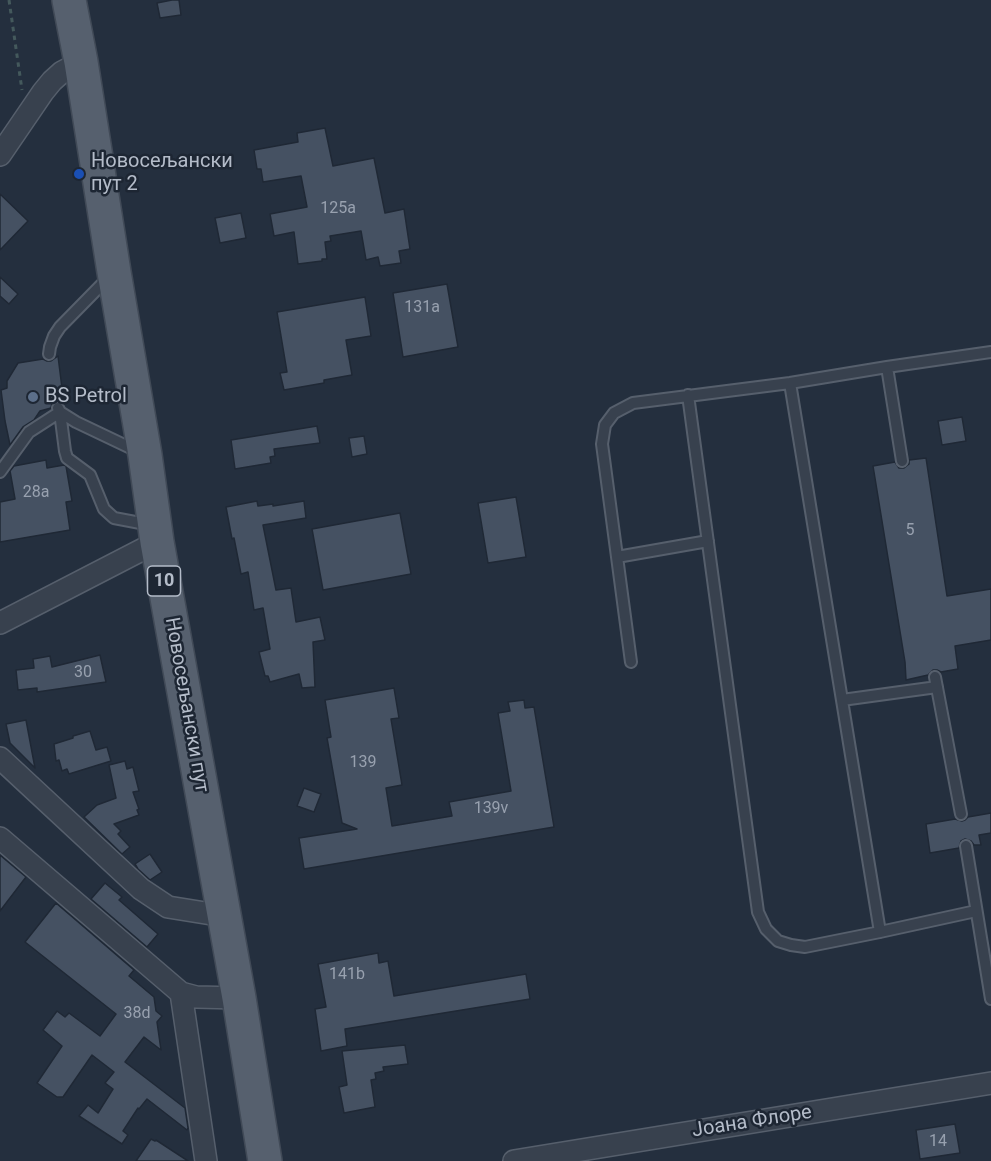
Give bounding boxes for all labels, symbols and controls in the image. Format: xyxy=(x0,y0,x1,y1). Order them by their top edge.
place label: Новосељански пут 2 xyxy=(91,150,233,197)
marker: Новосељански пут 2 xyxy=(72,167,86,181)
house number: 125a xyxy=(320,199,356,219)
house number: 131a xyxy=(404,298,440,318)
place label: BS Petrol xyxy=(45,385,127,409)
marker: BS Petrol xyxy=(26,390,40,404)
house number: 28a xyxy=(23,483,49,503)
house number: 5 xyxy=(906,521,914,541)
road number: 10 xyxy=(148,566,180,596)
street label: Новосељански пут xyxy=(159,616,213,794)
house number: 30 xyxy=(74,663,92,683)
house number: 139 xyxy=(350,753,376,773)
house number: 139v xyxy=(474,799,508,819)
house number: 141b xyxy=(329,965,365,985)
house number: 38d xyxy=(123,1004,151,1024)
street label: Јоана Флоре xyxy=(690,1101,814,1143)
house number: 14 xyxy=(929,1132,947,1152)

